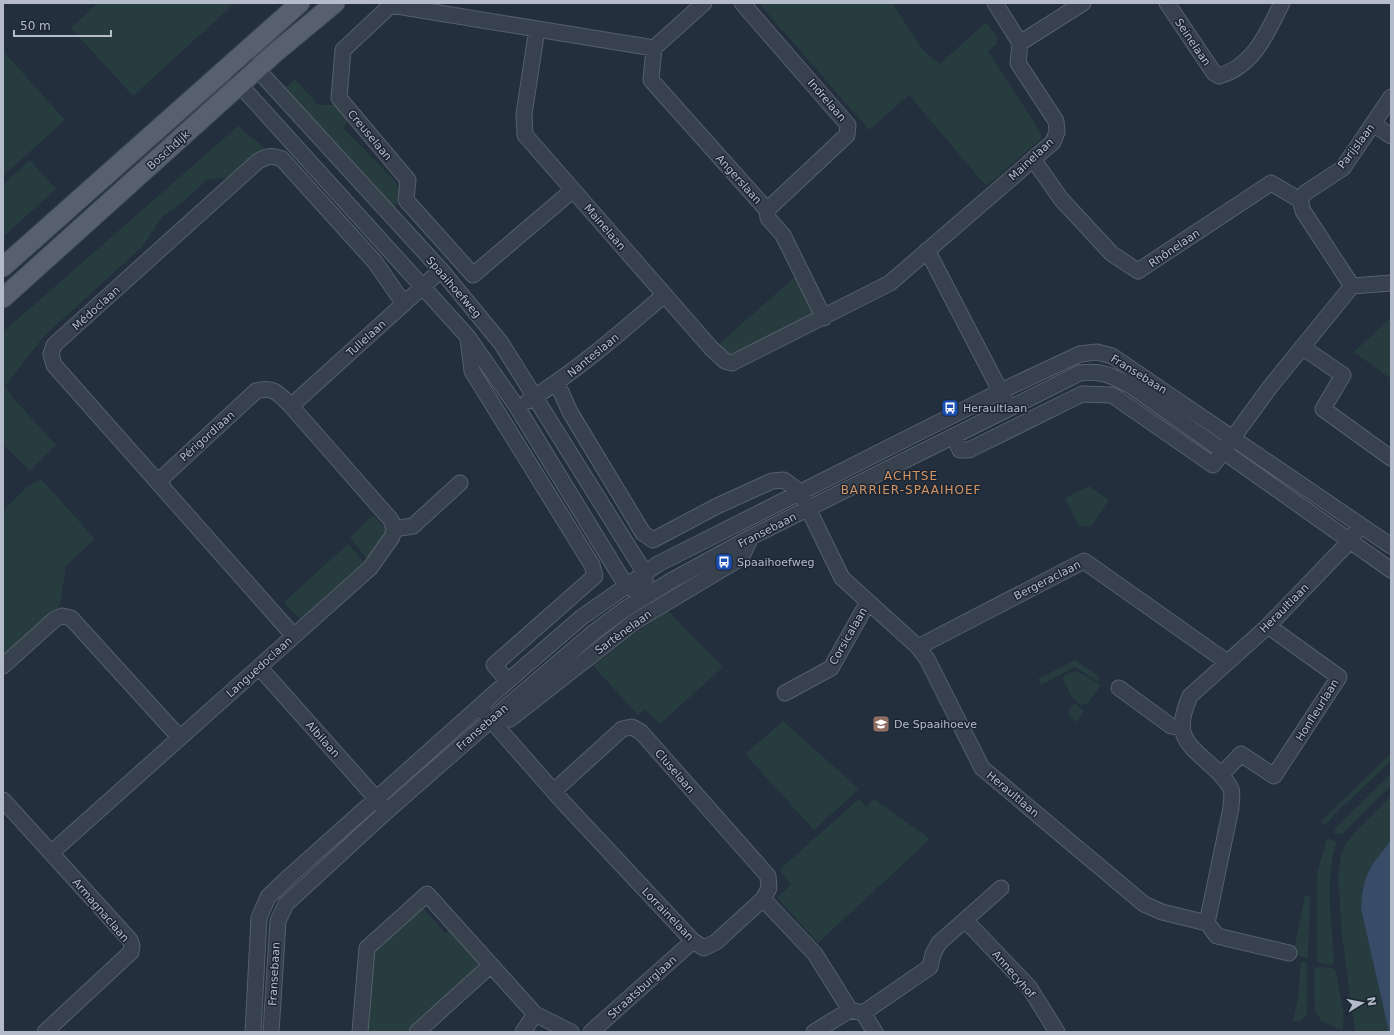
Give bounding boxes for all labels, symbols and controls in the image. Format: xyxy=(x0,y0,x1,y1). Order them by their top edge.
scale bar xyxy=(14,12,111,38)
street label: Seinelaan xyxy=(1172,16,1213,68)
text: 50 m xyxy=(20,19,51,33)
street label: Indrelaan xyxy=(805,77,849,124)
street label: Creuselaan xyxy=(345,108,394,163)
street label: Parijslaan xyxy=(1335,121,1377,171)
street label: Boschdijk xyxy=(144,128,193,173)
street label: Mainelaan xyxy=(1006,135,1056,183)
street label: Angerslaan xyxy=(713,152,764,207)
street label: Mainelaan xyxy=(581,202,628,253)
street label: Rhônelaan xyxy=(1146,227,1202,270)
street label: Spaaihoefweg xyxy=(423,254,484,321)
street label: Médoclaan xyxy=(70,284,123,333)
street label: Tullelaan xyxy=(343,317,389,360)
street label: Nanteslaan xyxy=(565,331,622,380)
street label: Fransebaan xyxy=(1108,352,1169,397)
bus stop icon: Heraultlaan xyxy=(940,398,960,418)
place label: Heraultlaan xyxy=(963,402,1027,415)
street label: Périgordlaan xyxy=(177,408,237,464)
district label: ACHTSE BARRIER-SPAAIHOEF xyxy=(841,469,981,497)
street label: Fransebaan xyxy=(736,510,799,551)
bus stop icon: Spaaihoefweg xyxy=(714,552,734,572)
place label: Spaaihoefweg xyxy=(737,556,814,569)
street label: Bergeraclaan xyxy=(1012,558,1083,603)
street label: Heraultlaan xyxy=(1257,581,1312,636)
street label: Corsicalaan xyxy=(827,605,870,667)
street label: Sartènelaan xyxy=(593,608,654,657)
street label: Languedoclaan xyxy=(224,634,295,700)
street label: Honfleurlaan xyxy=(1293,677,1342,744)
street label: Fransebaan xyxy=(454,702,511,753)
school or university icon: De Spaaihoeve xyxy=(871,714,891,734)
place label: De Spaaihoeve xyxy=(894,718,977,731)
street label: Albilaan xyxy=(303,719,342,760)
street label: Cluselaan xyxy=(652,747,697,796)
street label: Heraultlaan xyxy=(984,769,1041,820)
street label: Armagnaclaan xyxy=(70,876,132,945)
street label: Lorrainelaan xyxy=(639,885,696,944)
street label: Fransebaan xyxy=(266,942,283,1006)
street label: Annecyhof xyxy=(990,948,1038,1001)
street label: Straatsburglaan xyxy=(605,953,679,1022)
north arrow xyxy=(1342,983,1382,1023)
text: N xyxy=(1364,996,1379,1007)

